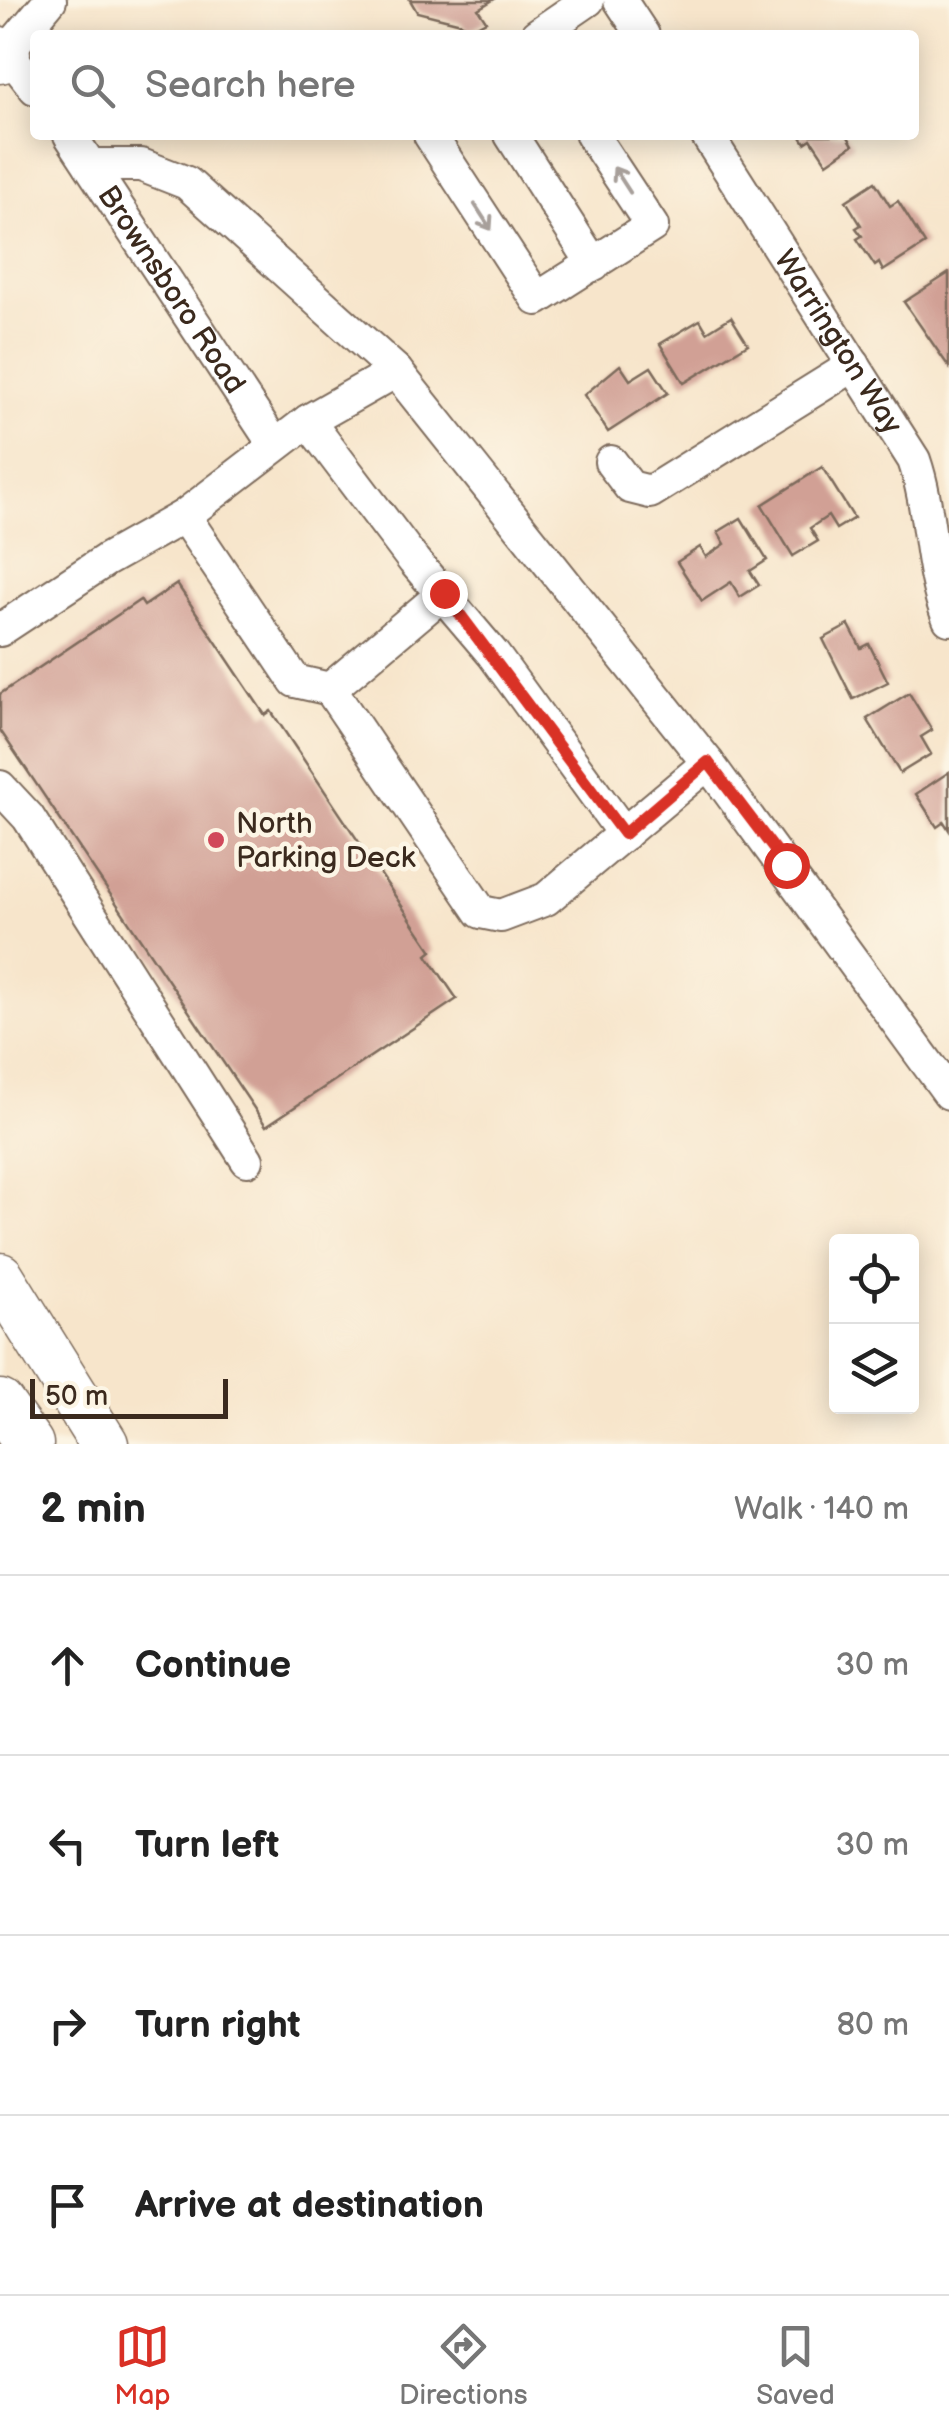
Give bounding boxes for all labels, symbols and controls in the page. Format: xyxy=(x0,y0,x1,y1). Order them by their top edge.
search box xyxy=(30,30,919,140)
icon: search xyxy=(65,58,120,113)
text: Search here xyxy=(145,63,356,108)
one-way arrow xyxy=(612,167,633,195)
street label: Brownsboro Road xyxy=(90,179,253,401)
one-way arrow xyxy=(473,202,494,230)
street label: Warrington Way xyxy=(766,244,910,441)
route end xyxy=(422,571,468,617)
place label: North Parking Deck xyxy=(236,806,416,876)
marker: North Parking Deck xyxy=(205,829,227,851)
route start xyxy=(764,843,810,889)
map controls xyxy=(829,1234,919,1414)
button: locate xyxy=(829,1234,919,1324)
button: layers xyxy=(829,1324,919,1414)
scale bar xyxy=(30,1374,228,1418)
text: 50 m xyxy=(45,1380,108,1413)
text: 2 min xyxy=(40,1484,146,1535)
text: Walk · 140 m xyxy=(734,1490,909,1529)
icon: ahead xyxy=(40,1638,95,1693)
text: Continue xyxy=(135,1643,291,1688)
text: 30 m xyxy=(835,1646,909,1685)
icon: left xyxy=(40,1818,95,1873)
text: Turn left xyxy=(135,1823,279,1868)
text: 30 m xyxy=(835,1826,909,1865)
icon: right xyxy=(40,1998,95,2053)
text: Turn right xyxy=(135,2003,300,2048)
text: 80 m xyxy=(836,2006,909,2045)
icon: arrive xyxy=(40,2178,95,2233)
text: Arrive at destination xyxy=(135,2183,484,2228)
tab: Map xyxy=(114,2319,171,2412)
tab: Directions xyxy=(399,2319,528,2412)
tab: Saved xyxy=(756,2319,835,2412)

